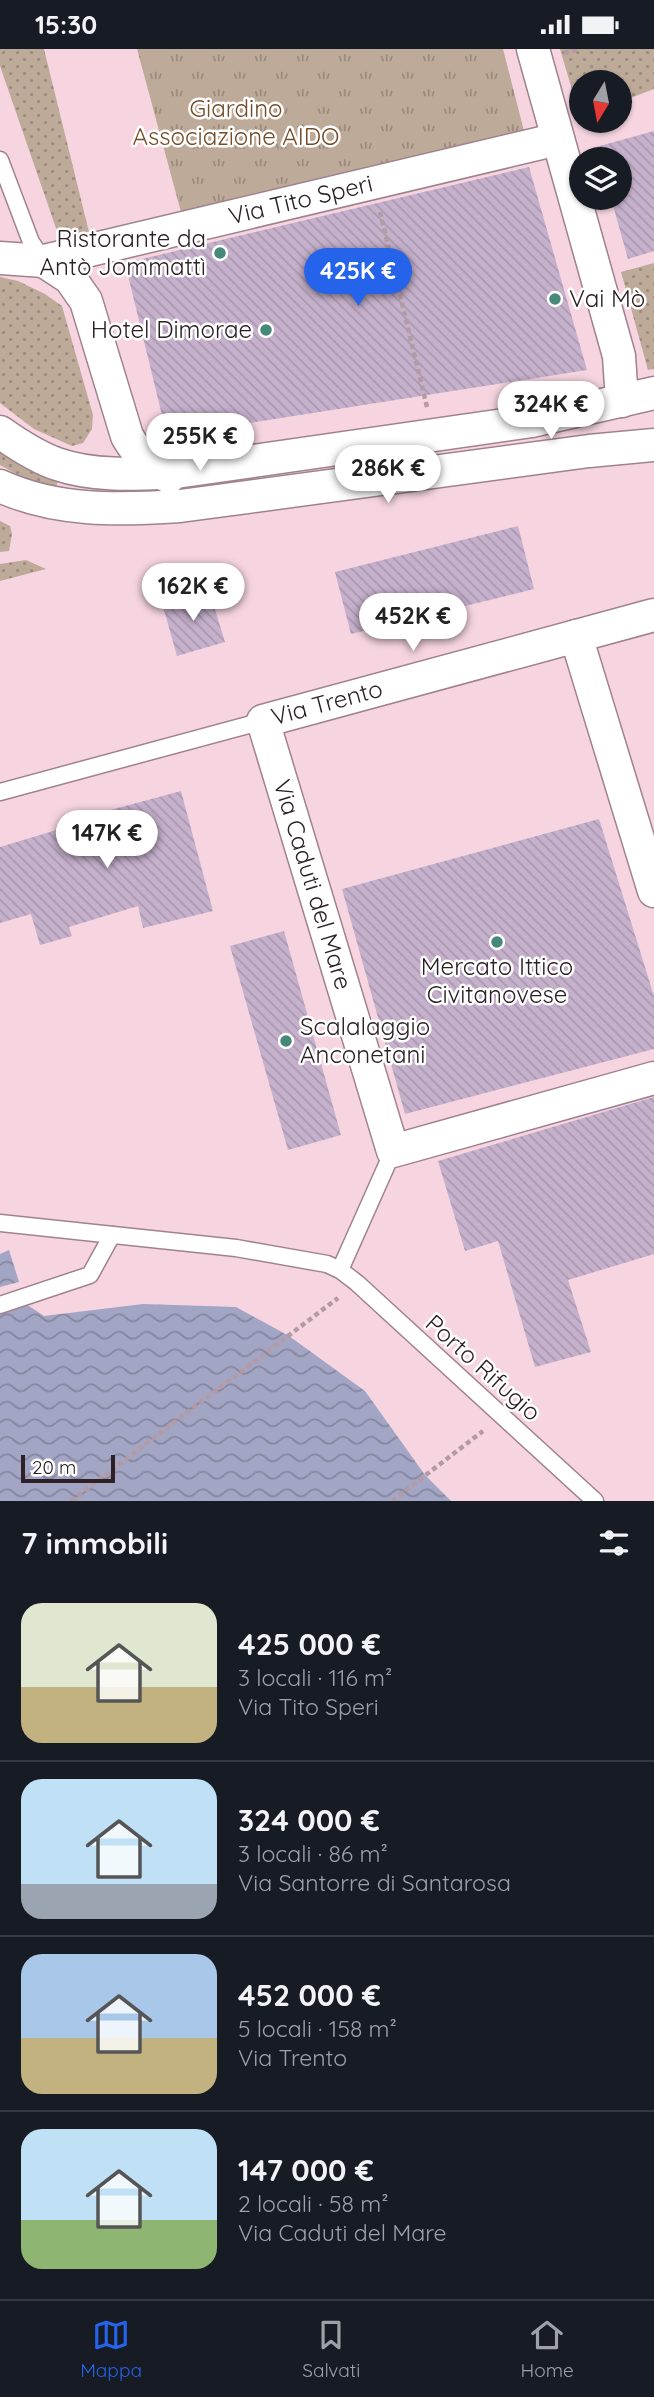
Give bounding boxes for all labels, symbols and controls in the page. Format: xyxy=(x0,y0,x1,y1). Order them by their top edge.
text: 15:30 xyxy=(35,8,97,41)
north arrow xyxy=(569,70,632,133)
map controls xyxy=(569,70,632,210)
park label: Giardino Associazione AIDO xyxy=(133,93,339,151)
button: layers xyxy=(569,147,632,210)
street label: Via Tito Speri xyxy=(226,168,375,231)
place label: Ristorante da Antò Jommattì xyxy=(39,223,206,281)
marker: Ristorante da Antò Jommattì xyxy=(212,245,228,261)
pin: 425K € xyxy=(301,249,415,308)
text: 425K € xyxy=(320,256,396,285)
place label: Vai Mò xyxy=(569,283,645,313)
marker: Vai Mò xyxy=(547,291,563,307)
place label: Hotel Dimorae xyxy=(91,314,252,344)
marker: Hotel Dimorae xyxy=(258,322,274,338)
pin: 324K € xyxy=(494,381,608,441)
text: 324K € xyxy=(514,389,588,418)
pin: 255K € xyxy=(143,413,257,473)
text: 255K € xyxy=(162,421,238,450)
pin: 286K € xyxy=(331,445,445,505)
text: 286K € xyxy=(351,453,425,482)
pin: 162K € xyxy=(136,563,250,623)
text: 162K € xyxy=(158,571,228,600)
pin: 452K € xyxy=(356,593,470,653)
text: 452K € xyxy=(375,601,451,630)
street label: Via Trento xyxy=(268,673,386,731)
street label: Via Caduti del Mare xyxy=(268,776,359,993)
pin: 147K € xyxy=(50,811,164,870)
text: 147K € xyxy=(72,818,142,847)
marker: Mercato Ittico Civitanovese xyxy=(489,934,505,950)
place label: Mercato Ittico Civitanovese xyxy=(421,951,573,1009)
place label: Scalalaggio Anconetani xyxy=(300,1011,430,1069)
marker: Scalalaggio Anconetani xyxy=(278,1033,294,1049)
street label: Porto Rifugio xyxy=(420,1308,547,1427)
scale bar xyxy=(21,1452,116,1484)
text: 20 m xyxy=(32,1455,76,1479)
text: 7 immobili xyxy=(21,1524,168,1562)
icon: filters xyxy=(595,1524,633,1562)
text: 425 000 € xyxy=(238,1625,381,1663)
icon: home xyxy=(77,1631,161,1715)
text: 3 locali · 116 m² xyxy=(238,1663,392,1692)
text: Via Tito Speri xyxy=(238,1692,379,1721)
text: 324 000 € xyxy=(238,1801,380,1839)
icon: home xyxy=(77,1807,161,1891)
text: 3 locali · 86 m² xyxy=(238,1839,388,1868)
text: Via Santorre di Santarosa xyxy=(238,1868,511,1897)
text: 452 000 € xyxy=(238,1976,381,2014)
icon: home xyxy=(77,1982,161,2066)
text: 5 locali · 158 m² xyxy=(238,2014,397,2043)
text: Via Trento xyxy=(238,2043,347,2072)
text: 147 000 € xyxy=(238,2151,374,2189)
icon: home xyxy=(77,2157,161,2241)
text: 2 locali · 58 m² xyxy=(238,2189,389,2218)
text: Via Caduti del Mare xyxy=(238,2218,447,2247)
tab: Mappa xyxy=(80,2316,142,2382)
tab: Salvati xyxy=(302,2316,360,2382)
tab: Home xyxy=(521,2316,574,2382)

